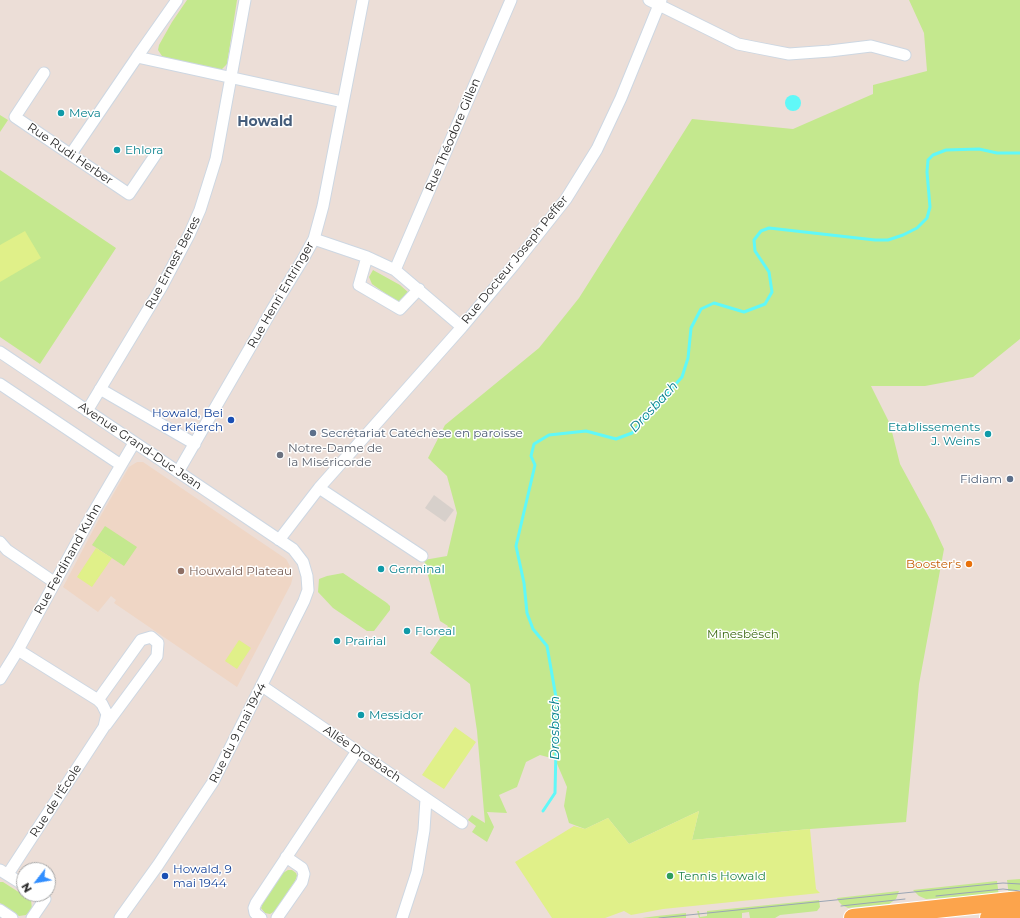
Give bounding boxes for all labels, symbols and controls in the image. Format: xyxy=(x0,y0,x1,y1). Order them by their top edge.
street label: Rue Théodore Gillen xyxy=(423,76,483,194)
place label: Meva xyxy=(69,106,101,120)
marker: Meva xyxy=(56,108,66,118)
district label: Howald xyxy=(237,114,293,130)
street label: Rue Rudi Herber xyxy=(24,120,116,188)
place label: Ehlora xyxy=(125,143,163,157)
marker: Ehlora xyxy=(112,145,122,155)
street label: Rue Docteur Joseph Peffer xyxy=(459,193,571,327)
street label: Rue Ernest Beres xyxy=(142,214,204,312)
street label: Rue Henri Entringer xyxy=(245,239,317,351)
water label: Drosbach xyxy=(627,378,681,436)
street label: Avenue Grand-Duc Jean xyxy=(75,399,205,493)
place label: Howald, Bei der Kierch xyxy=(152,406,223,434)
marker: Howald, Bei der Kierch xyxy=(226,415,236,425)
place label: Etablissements J. Weins xyxy=(888,420,980,448)
place label: Secrétariat Catéchèse en paroisse xyxy=(321,426,523,440)
marker: Secrétariat Catéchèse en paroisse xyxy=(308,428,318,438)
marker: Etablissements J. Weins xyxy=(983,429,993,439)
place label: Notre-Dame de la Miséricorde xyxy=(288,441,382,469)
marker: Notre-Dame de la Miséricorde xyxy=(275,450,285,460)
place label: Fidiam xyxy=(960,472,1002,486)
marker: Fidiam xyxy=(1005,474,1015,484)
street label: Rue Ferdinand Kuhn xyxy=(31,501,105,617)
place label: Booster's xyxy=(906,557,961,571)
marker: Booster's xyxy=(964,559,974,569)
place label: Germinal xyxy=(389,562,445,576)
place label: Houwald Plateau xyxy=(189,564,292,578)
marker: Germinal xyxy=(376,564,386,574)
marker: Houwald Plateau xyxy=(176,566,186,576)
place label: Floreal xyxy=(415,624,455,638)
marker: Floreal xyxy=(402,626,412,636)
park label: Minesbësch xyxy=(707,627,779,641)
place label: Prairial xyxy=(345,634,386,648)
marker: Prairial xyxy=(332,636,342,646)
street label: Rue du 9 mai 1944 xyxy=(206,680,270,786)
water label: Drosbach xyxy=(547,696,563,760)
place label: Messidor xyxy=(369,708,423,722)
marker: Messidor xyxy=(356,710,366,720)
street label: Allée Drosbach xyxy=(320,723,404,785)
street label: Rue de l'École xyxy=(27,762,85,840)
north arrow xyxy=(16,862,56,902)
place label: Howald, 9 mai 1944 xyxy=(173,862,232,890)
place label: Tennis Howald xyxy=(678,869,766,883)
marker: Howald, 9 mai 1944 xyxy=(160,871,170,881)
marker: Tennis Howald xyxy=(665,871,675,881)
text: N xyxy=(18,880,35,895)

